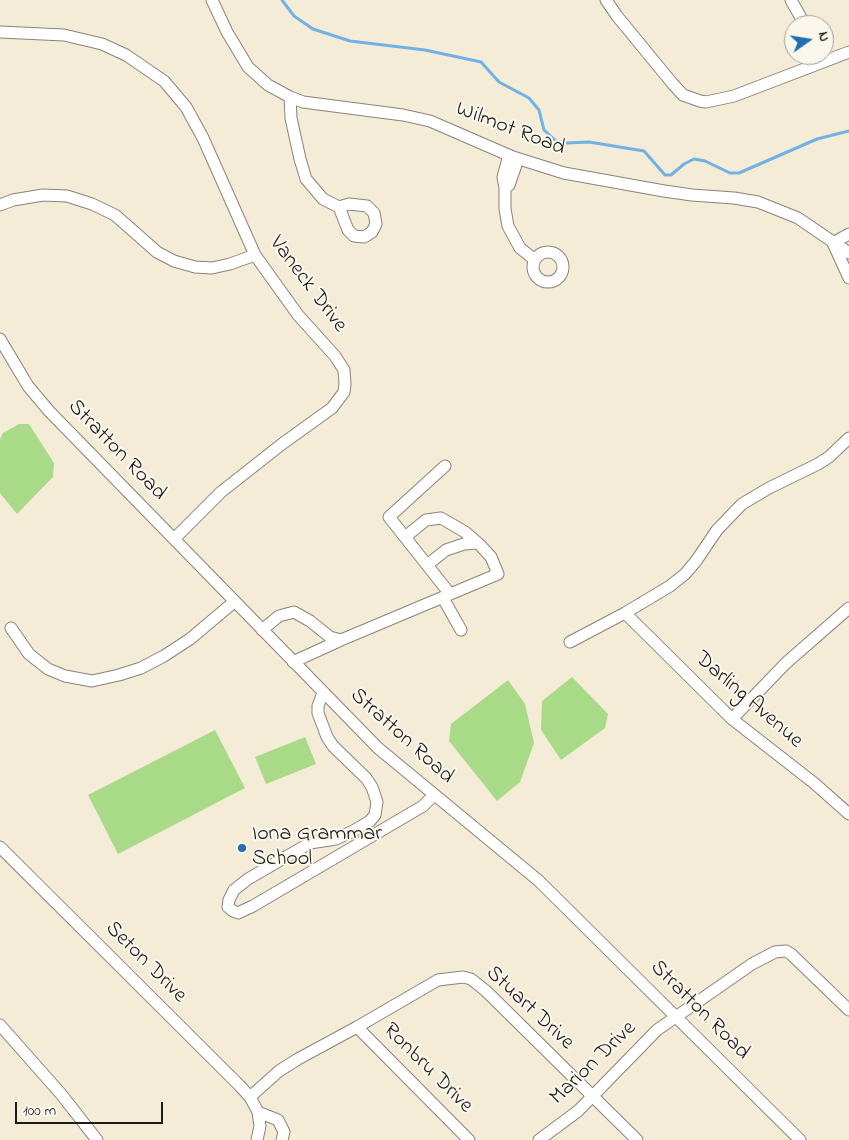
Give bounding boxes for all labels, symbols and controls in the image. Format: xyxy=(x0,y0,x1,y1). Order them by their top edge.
north arrow xyxy=(784,15,834,65)
text: N xyxy=(812,30,834,44)
street label: Wilmot Road xyxy=(452,97,568,163)
street label: Vaneck Drive xyxy=(262,232,352,338)
street label: Stratton Road xyxy=(61,395,171,507)
street label: Darling Avenue xyxy=(689,647,807,755)
street label: Stratton Road xyxy=(344,683,458,791)
place label: Iona Grammar School xyxy=(252,822,382,874)
marker: Iona Grammar School xyxy=(236,842,248,854)
street label: Seton Drive xyxy=(99,917,191,1009)
street label: Stratton Road xyxy=(643,955,755,1067)
street label: Stuart Drive xyxy=(479,961,579,1057)
street label: Marion Drive xyxy=(545,1016,643,1112)
street label: Ronbru Drive xyxy=(376,1018,478,1120)
scale bar xyxy=(18,1092,165,1124)
text: 100 m xyxy=(23,1100,56,1122)

